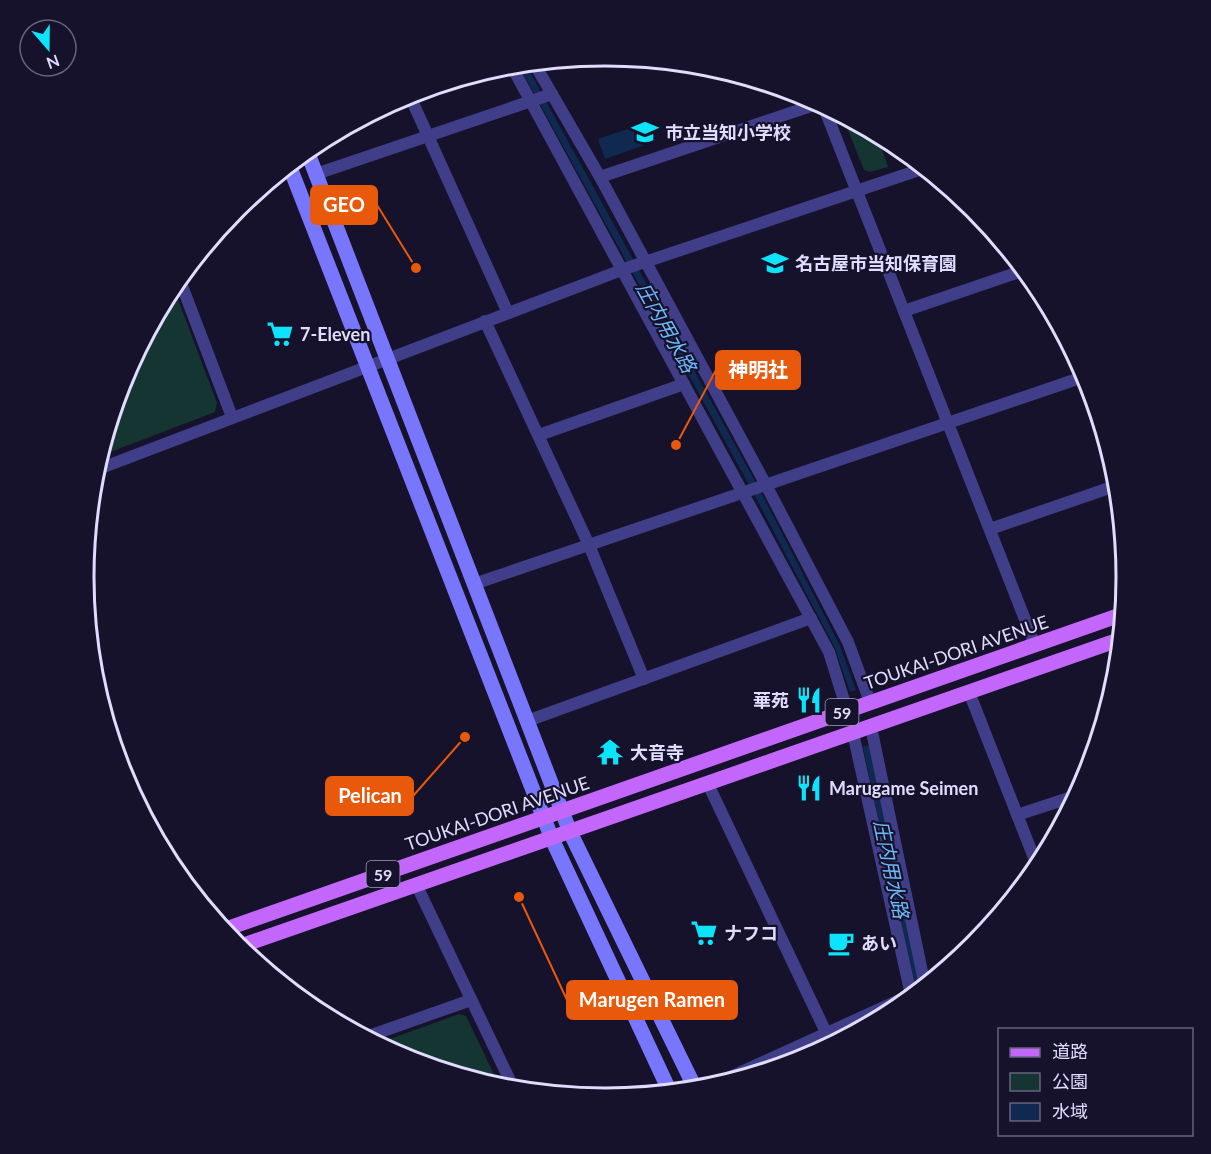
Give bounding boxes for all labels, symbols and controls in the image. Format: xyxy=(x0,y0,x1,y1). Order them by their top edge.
north arrow xyxy=(18,18,78,78)
text: N xyxy=(44,52,62,74)
school or university icon: 市立当知小学校 xyxy=(630,117,660,147)
place label: 市立当知小学校 xyxy=(665,121,791,143)
callout: GEO xyxy=(311,186,377,224)
text: GEO xyxy=(323,192,365,216)
school or university icon: 名古屋市当知保育園 xyxy=(760,248,790,278)
place label: 名古屋市当知保育園 xyxy=(795,252,957,274)
water label: 庄内用水路 xyxy=(632,277,703,378)
supermarket icon: 7-Eleven xyxy=(265,319,295,349)
place label: 7-Eleven xyxy=(300,323,370,345)
callout: 神明社 xyxy=(716,351,800,389)
text: 神明社 xyxy=(728,357,788,381)
street label: TOUKAI-DORI AVENUE xyxy=(861,610,1051,694)
restaurant icon: 華苑 xyxy=(794,685,824,715)
place label: 華苑 xyxy=(753,689,789,711)
road number: 59 xyxy=(826,699,858,725)
temple icon: 大音寺 xyxy=(595,737,625,767)
place label: 大音寺 xyxy=(630,741,684,763)
street label: TOUKAI-DORI AVENUE xyxy=(402,771,592,855)
restaurant icon: Marugame Seimen xyxy=(794,773,824,803)
callout: Pelican xyxy=(326,777,413,815)
place label: Marugame Seimen xyxy=(829,777,978,799)
text: Pelican xyxy=(338,783,402,807)
water label: 庄内用水路 xyxy=(870,818,915,922)
road number: 59 xyxy=(366,861,400,887)
supermarket icon: ナフコ xyxy=(689,918,719,948)
place label: ナフコ xyxy=(724,922,778,944)
cafe icon: あい xyxy=(826,928,856,958)
place label: あい xyxy=(861,932,897,954)
callout: Marugen Ramen xyxy=(567,981,737,1019)
text: Marugen Ramen xyxy=(579,987,725,1011)
legend xyxy=(998,1028,1193,1136)
text: 道路 xyxy=(1052,1040,1088,1062)
text: 公園 xyxy=(1052,1070,1088,1092)
text: 水域 xyxy=(1052,1100,1088,1122)

